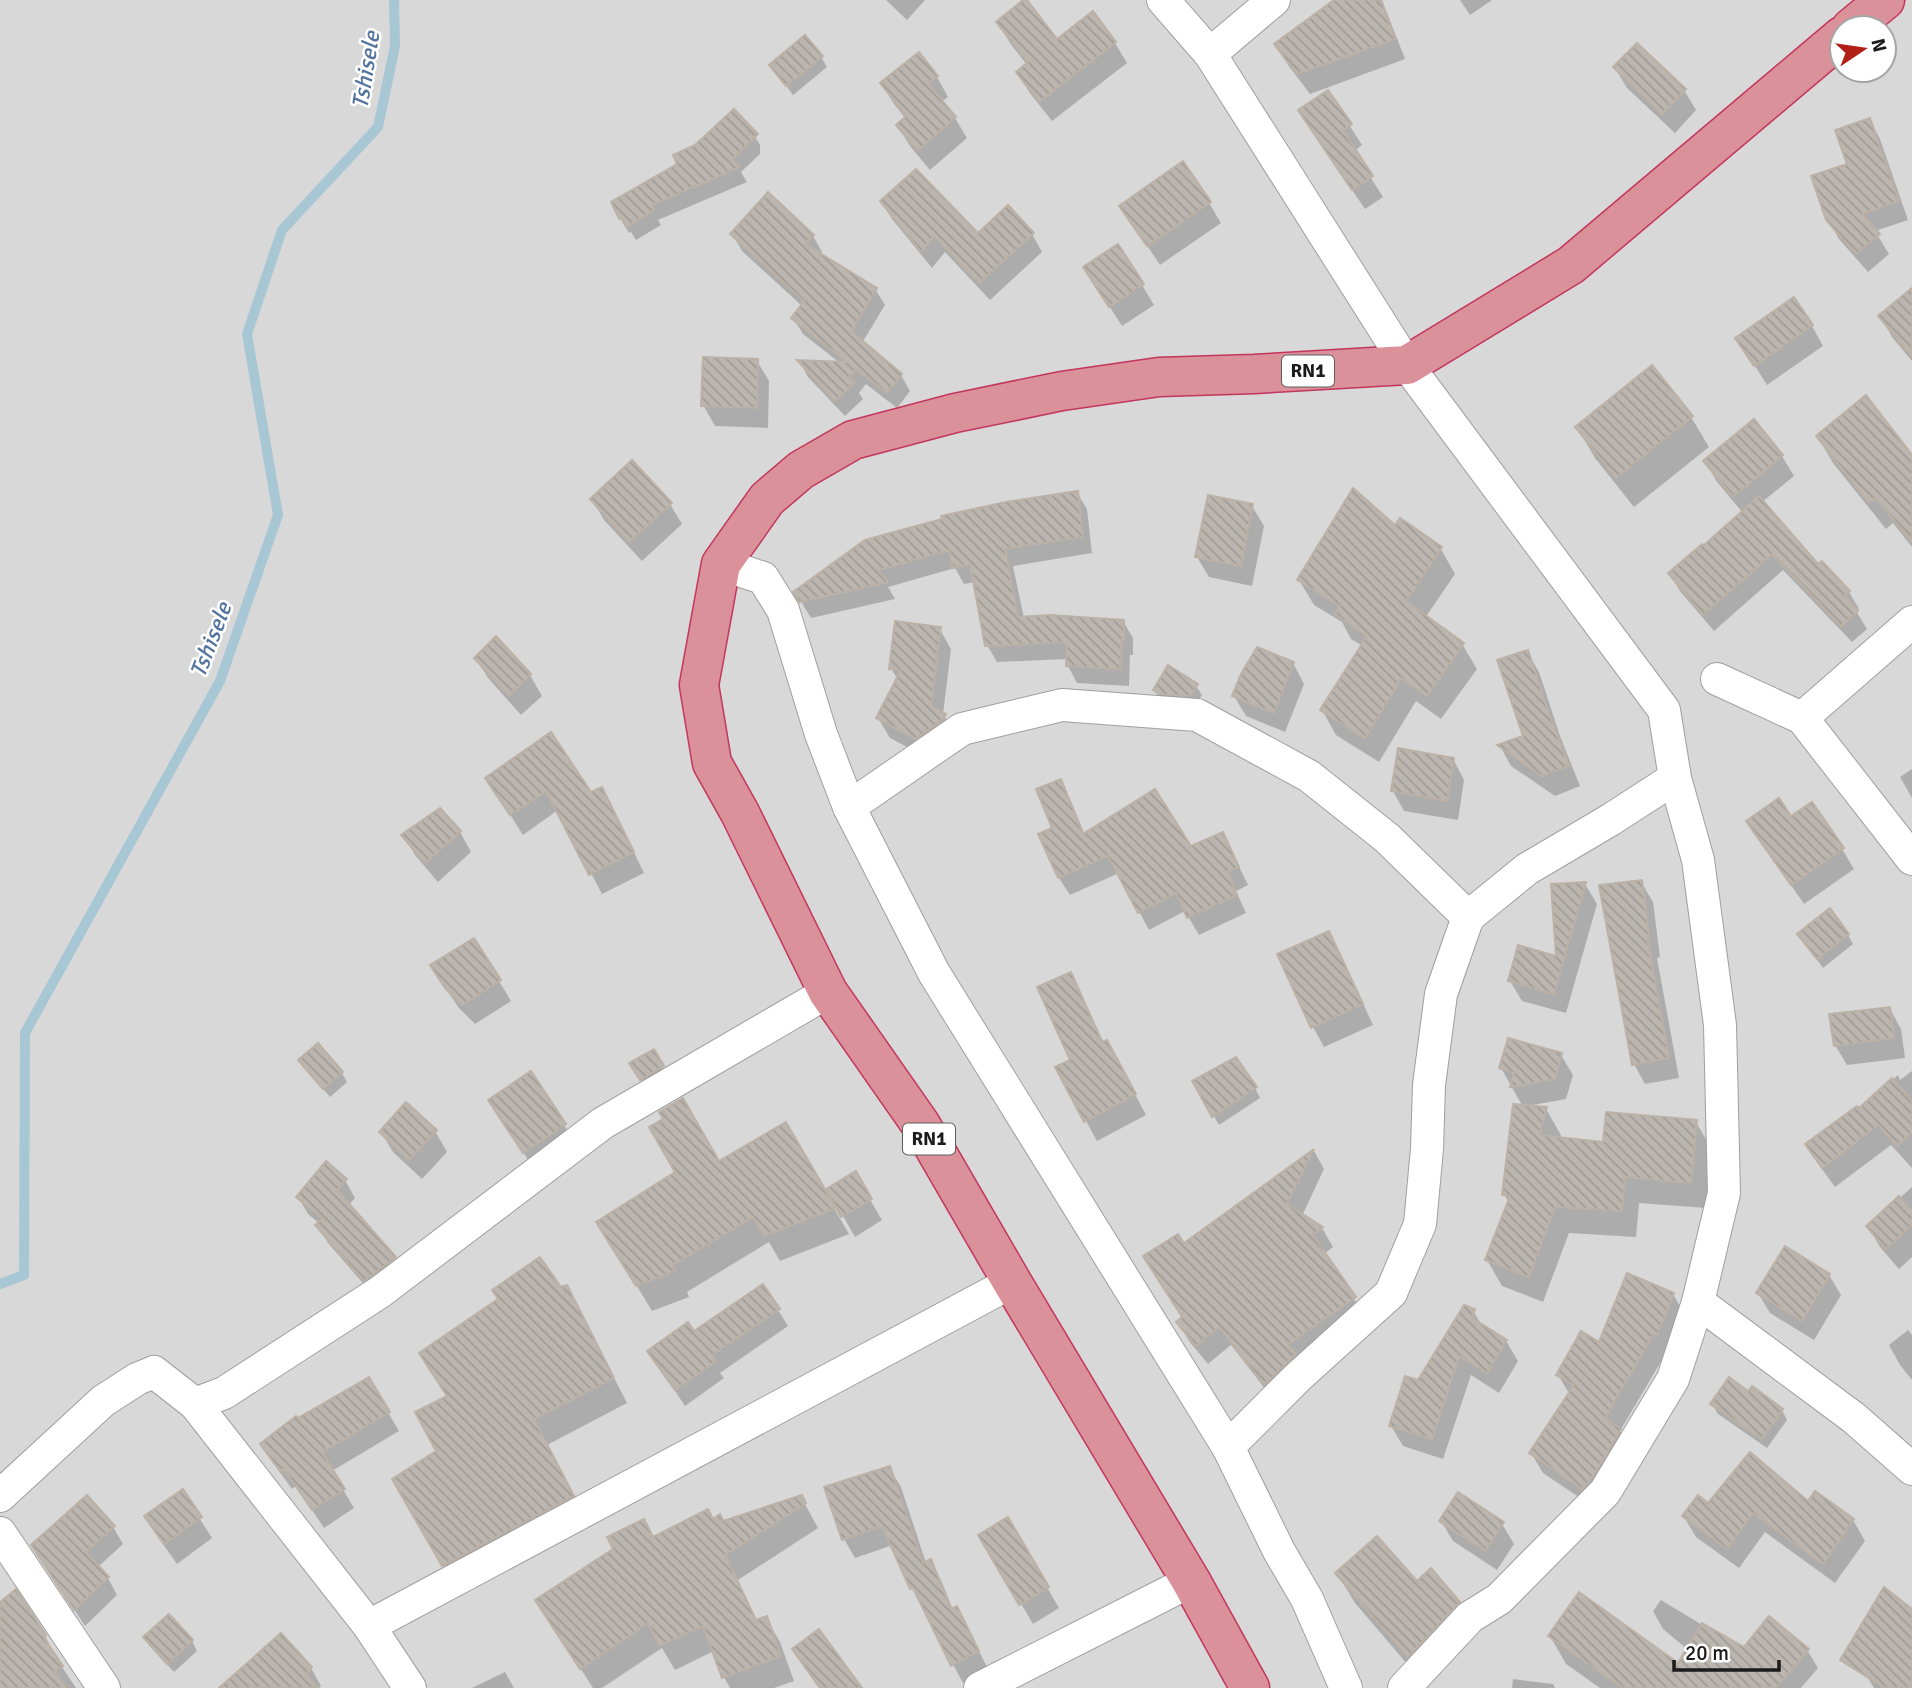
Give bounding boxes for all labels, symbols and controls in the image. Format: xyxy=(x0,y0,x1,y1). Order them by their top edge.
north arrow xyxy=(1828,14,1898,84)
water label: Tshisele xyxy=(346,28,387,111)
text: N xyxy=(1865,36,1892,55)
road number: RN1 xyxy=(1282,356,1334,386)
water label: Tshisele xyxy=(183,597,239,682)
road number: RN1 xyxy=(903,1124,955,1154)
scale bar xyxy=(1674,1628,1779,1672)
text: 20 m xyxy=(1685,1640,1729,1666)

